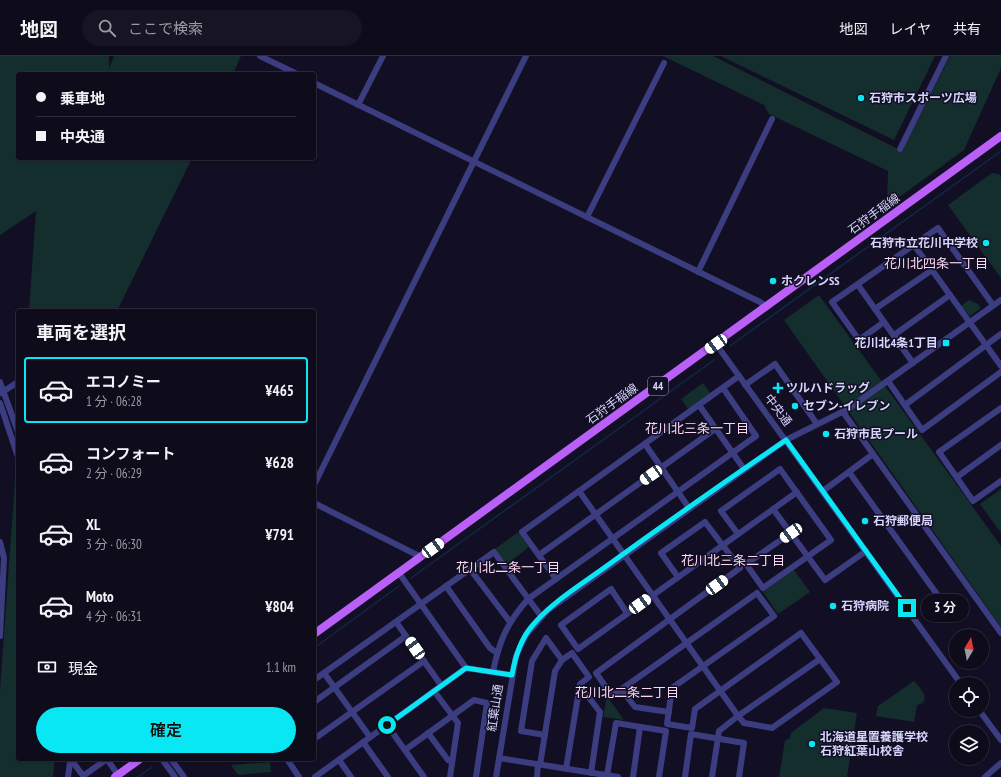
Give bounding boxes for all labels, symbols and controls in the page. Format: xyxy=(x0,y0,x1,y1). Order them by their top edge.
search box xyxy=(82,10,362,46)
text: 地図 xyxy=(20,17,58,41)
icon: search xyxy=(96,17,118,39)
text: ここで検索 xyxy=(128,19,203,38)
text: 地図 xyxy=(839,20,867,38)
text: レイヤ xyxy=(889,20,931,38)
text: 共有 xyxy=(953,20,981,38)
text: 乗車地 xyxy=(60,89,105,108)
place label: 石狩市スポーツ広場 xyxy=(869,90,977,105)
marker: 石狩市スポーツ広場 xyxy=(856,93,866,103)
text: 中央通 xyxy=(60,127,105,146)
street label: 石狩手稲線 xyxy=(845,190,902,237)
place label: 石狩市立花川中学校 xyxy=(870,235,978,250)
marker: 石狩市立花川中学校 xyxy=(981,238,991,248)
district label: 花川北四条一丁目 xyxy=(884,255,988,272)
place label: ホクレンSS xyxy=(781,273,840,288)
marker: ホクレンSS xyxy=(768,276,778,286)
text: 車両を選択 xyxy=(36,321,126,344)
car xyxy=(703,332,729,356)
place label: 花川北4条1丁目 xyxy=(855,335,938,350)
marker: 花川北4条1丁目 xyxy=(941,338,951,348)
icon: car xyxy=(38,372,74,408)
text: エコノミー xyxy=(86,372,161,391)
road number: 44 xyxy=(648,377,668,395)
street label: 石狩手稲線 xyxy=(583,380,640,427)
place label: ツルハドラッグ xyxy=(786,380,870,395)
text: ¥465 xyxy=(265,381,294,400)
marker: ツルハドラッグ xyxy=(773,383,783,393)
street label: 中央通 xyxy=(762,391,795,429)
text: 1 分 · 06:28 xyxy=(86,393,142,410)
place label: セブン-イレブン xyxy=(803,398,891,413)
marker: セブン-イレブン xyxy=(790,401,800,411)
district label: 花川北三条一丁目 xyxy=(645,420,749,437)
place label: 石狩市民プール xyxy=(834,426,918,441)
marker: 石狩市民プール xyxy=(821,429,831,439)
icon: car xyxy=(38,444,74,480)
text: コンフォート xyxy=(86,444,176,463)
text: ¥628 xyxy=(265,453,294,472)
car xyxy=(638,463,664,487)
text: 2 分 · 06:29 xyxy=(86,465,142,482)
place label: 石狩郵便局 xyxy=(873,513,933,528)
text: XL xyxy=(86,515,100,534)
icon: car xyxy=(38,516,74,552)
marker: 石狩郵便局 xyxy=(860,516,870,526)
car xyxy=(778,521,804,545)
text: ¥791 xyxy=(265,525,294,544)
text: 3 分 · 06:30 xyxy=(86,536,142,553)
car xyxy=(420,536,446,560)
district label: 花川北三条二丁目 xyxy=(681,552,785,569)
district label: 花川北二条一丁目 xyxy=(456,559,560,576)
car xyxy=(704,573,730,597)
text: Moto xyxy=(86,587,114,606)
icon: car xyxy=(38,588,74,624)
car xyxy=(627,592,653,616)
callout: 3 分 xyxy=(921,594,969,622)
text: ¥804 xyxy=(265,597,294,616)
place label: 石狩病院 xyxy=(841,598,889,613)
route end xyxy=(898,599,916,617)
text: 3 分 xyxy=(934,599,956,616)
marker: 石狩病院 xyxy=(828,601,838,611)
text: 4 分 · 06:31 xyxy=(86,608,142,625)
north arrow xyxy=(949,629,989,669)
map controls xyxy=(949,629,989,765)
car xyxy=(403,635,427,661)
icon: cash xyxy=(36,656,58,678)
text: 現金 xyxy=(68,659,98,678)
text: 1.1 km xyxy=(266,659,296,676)
button: locate xyxy=(949,677,989,717)
street label: 紅葉山通 xyxy=(483,683,506,733)
district label: 花川北二条二丁目 xyxy=(575,684,679,701)
button: 確定 xyxy=(36,707,296,753)
route start xyxy=(378,716,396,734)
button: layers xyxy=(949,725,989,765)
place label: 北海道星置養護学校 石狩紅葉山校舎 xyxy=(820,729,928,758)
marker: 北海道星置養護学校 石狩紅葉山校舎 xyxy=(807,739,817,749)

